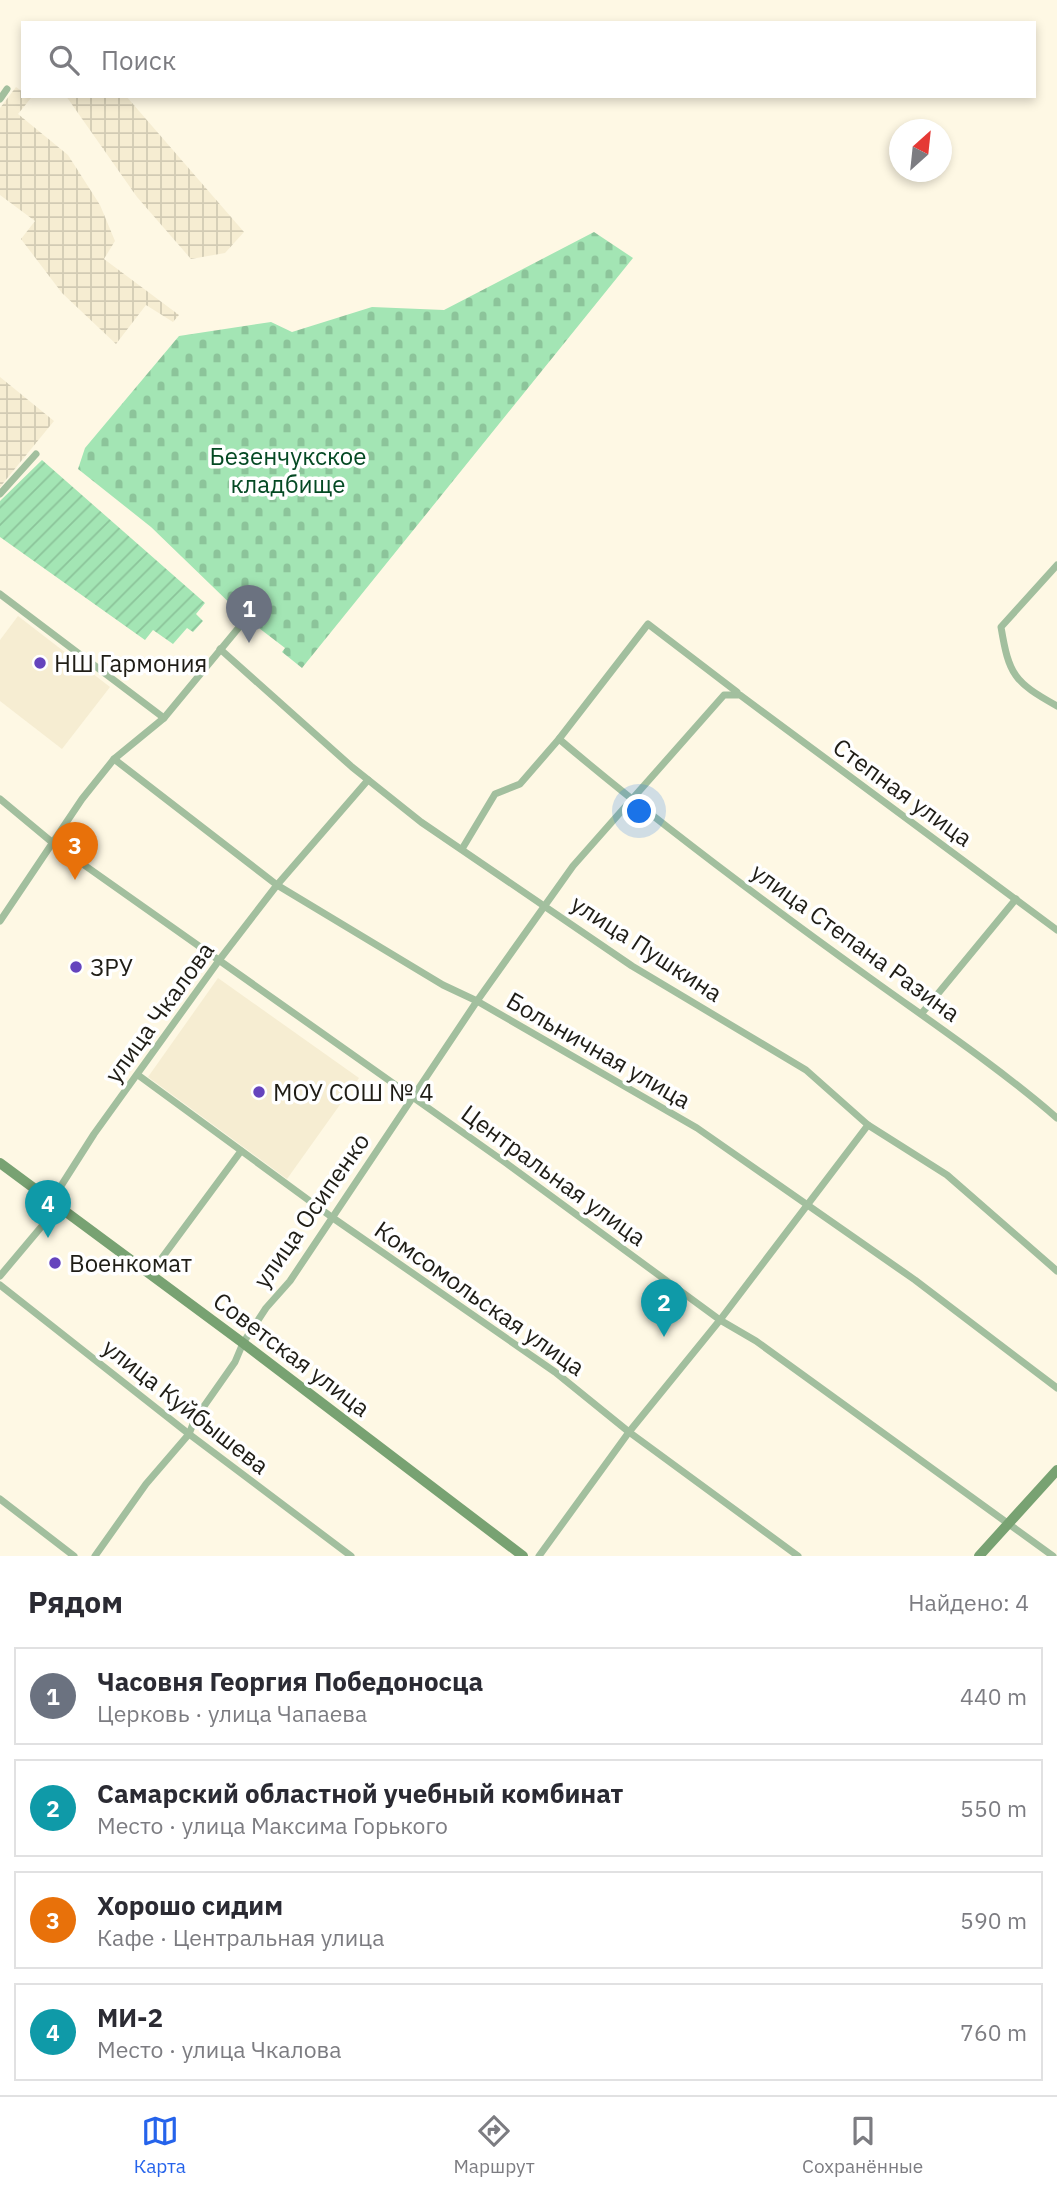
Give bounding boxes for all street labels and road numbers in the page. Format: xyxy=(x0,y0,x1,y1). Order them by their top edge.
street label: Степная улица xyxy=(827,731,979,853)
street label: улица Степана Разина xyxy=(745,855,967,1029)
street label: улица Пушкина xyxy=(565,887,729,1009)
street label: улица Чкалова xyxy=(97,935,221,1089)
street label: Больничная улица xyxy=(501,984,697,1116)
street label: Центральная улица xyxy=(455,1097,653,1253)
street label: улица Осипенко xyxy=(246,1126,376,1294)
street label: Комсомольская улица xyxy=(369,1213,592,1383)
street label: Советская улица xyxy=(207,1285,377,1424)
street label: улица Куйбышева xyxy=(96,1331,276,1481)

